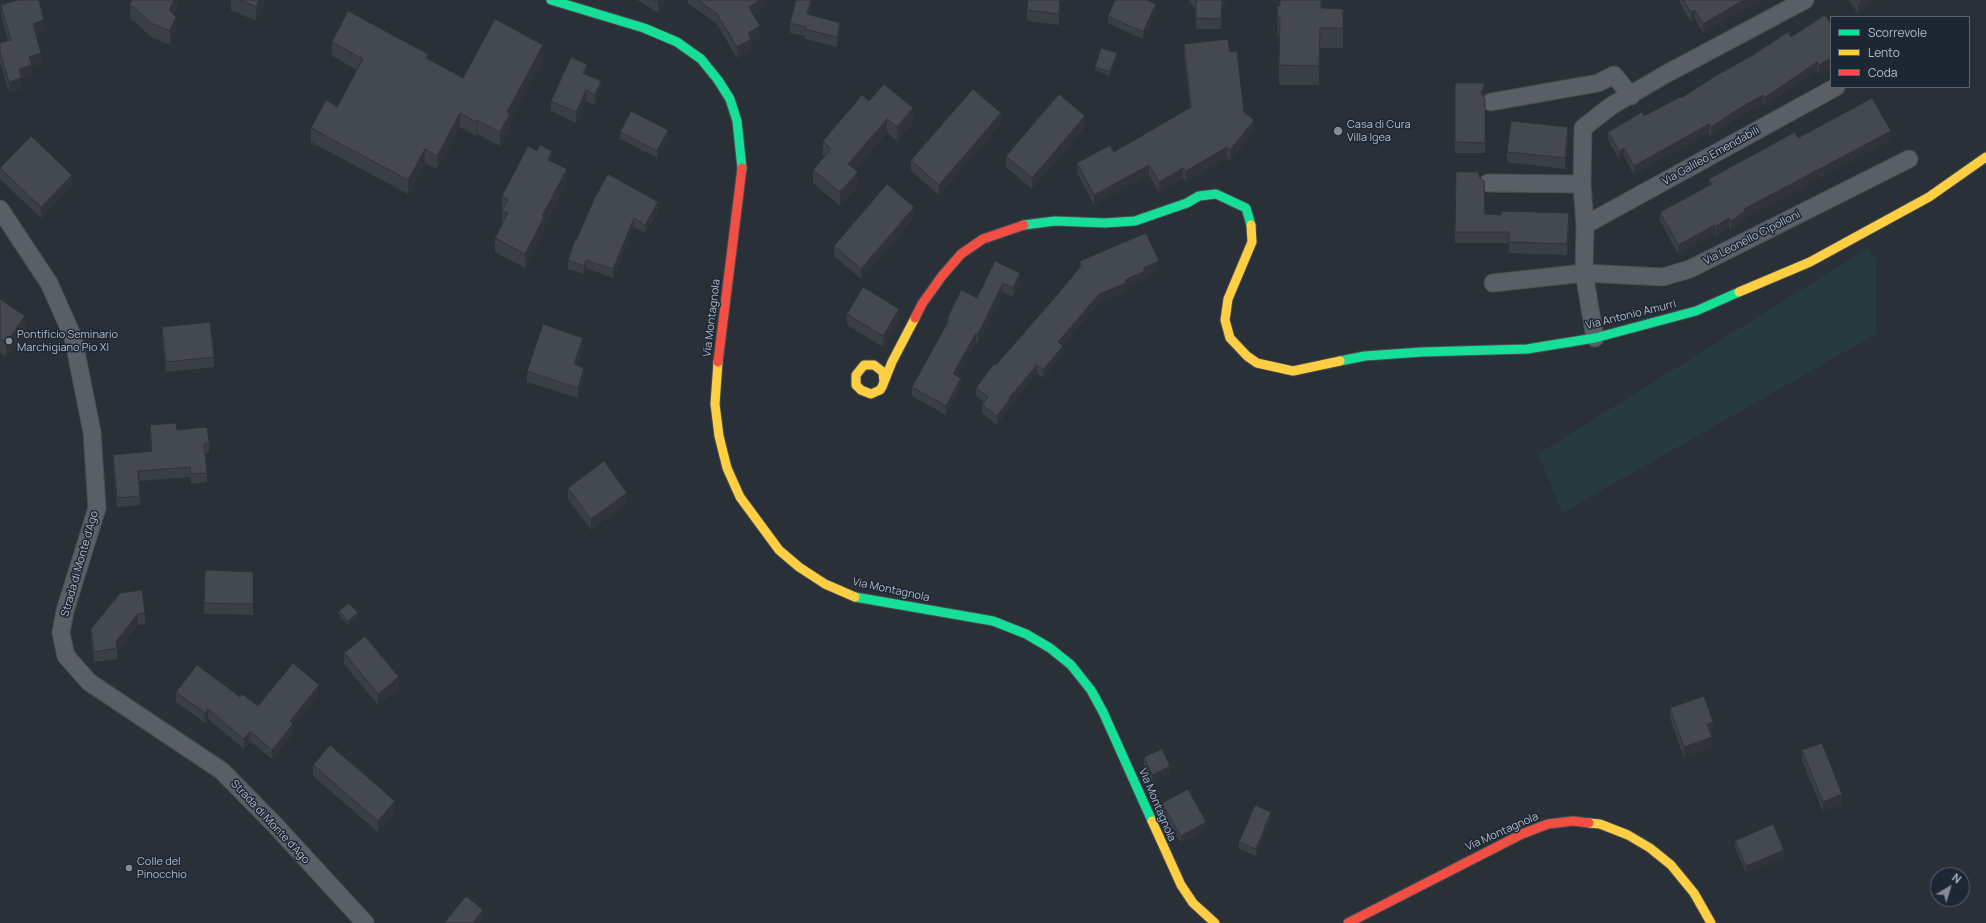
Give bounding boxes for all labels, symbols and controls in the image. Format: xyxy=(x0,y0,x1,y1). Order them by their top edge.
legend xyxy=(1830,16,1970,88)
text: Scorrevole xyxy=(1868,24,1927,41)
text: Lento xyxy=(1868,44,1900,61)
text: Coda xyxy=(1868,64,1897,81)
place label: Casa di Cura Villa Igea xyxy=(1347,118,1411,144)
street label: Via Galileo Emendabili xyxy=(1660,124,1762,188)
marker: Casa di Cura Villa Igea xyxy=(1332,125,1344,137)
street label: Via Leonello Cipolloni xyxy=(1701,208,1803,268)
street label: Via Montagnola xyxy=(701,278,723,358)
street label: Via Antonio Amurri xyxy=(1584,297,1678,333)
place label: Pontificio Seminario Marchigiano Pio XI xyxy=(17,328,118,354)
marker: Pontificio Seminario Marchigiano Pio XI xyxy=(4,336,14,346)
street label: Strada di Monte d'Ago xyxy=(59,509,101,619)
street label: Via Montagnola xyxy=(851,575,931,605)
street label: Via Montagnola xyxy=(1136,766,1178,844)
street label: Strada di Monte d'Ago xyxy=(228,777,312,867)
street label: Via Montagnola xyxy=(1464,810,1540,854)
place label: Colle del Pinocchio xyxy=(137,855,187,881)
marker: Colle del Pinocchio xyxy=(124,863,134,873)
north arrow xyxy=(1930,867,1970,907)
text: N xyxy=(1949,870,1965,886)

